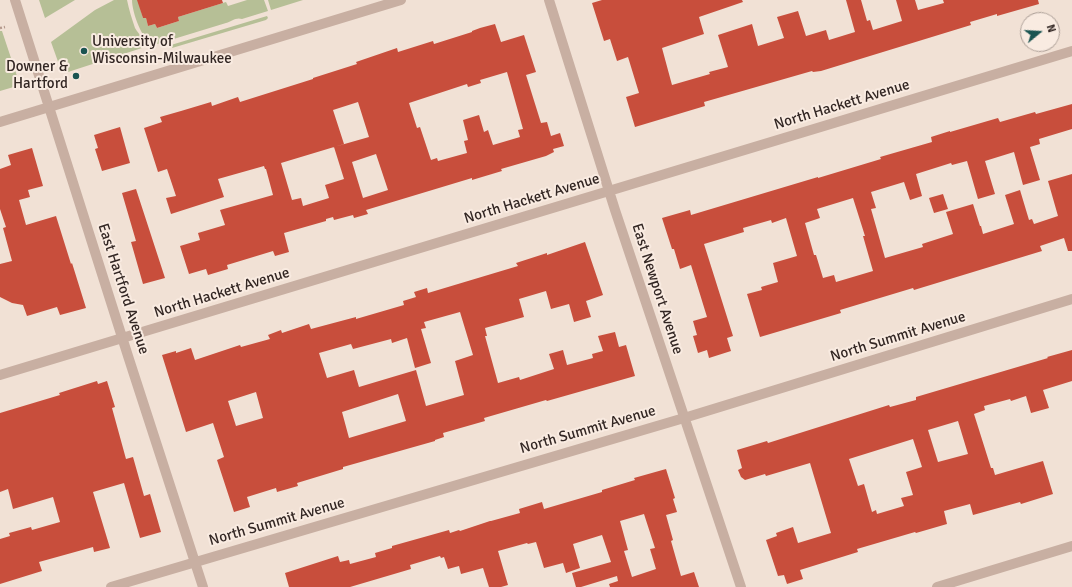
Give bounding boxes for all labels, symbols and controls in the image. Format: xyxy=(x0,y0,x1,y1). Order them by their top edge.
north arrow xyxy=(1020,12,1060,52)
text: N xyxy=(1044,23,1058,34)
place label: University of Wisconsin-Milwaukee xyxy=(92,33,232,68)
marker: University of Wisconsin-Milwaukee xyxy=(79,46,89,56)
place label: Downer & Hartford xyxy=(6,58,68,93)
marker: Downer & Hartford xyxy=(71,71,81,81)
street label: North Hackett Avenue xyxy=(772,76,912,134)
street label: North Hackett Avenue xyxy=(462,170,602,228)
street label: East Hartford Avenue xyxy=(93,221,153,357)
street label: East Newport Avenue xyxy=(627,221,687,357)
street label: North Hackett Avenue xyxy=(152,264,292,322)
street label: North Summit Avenue xyxy=(828,308,968,366)
street label: North Summit Avenue xyxy=(518,402,658,458)
street label: North Summit Avenue xyxy=(207,494,347,550)

